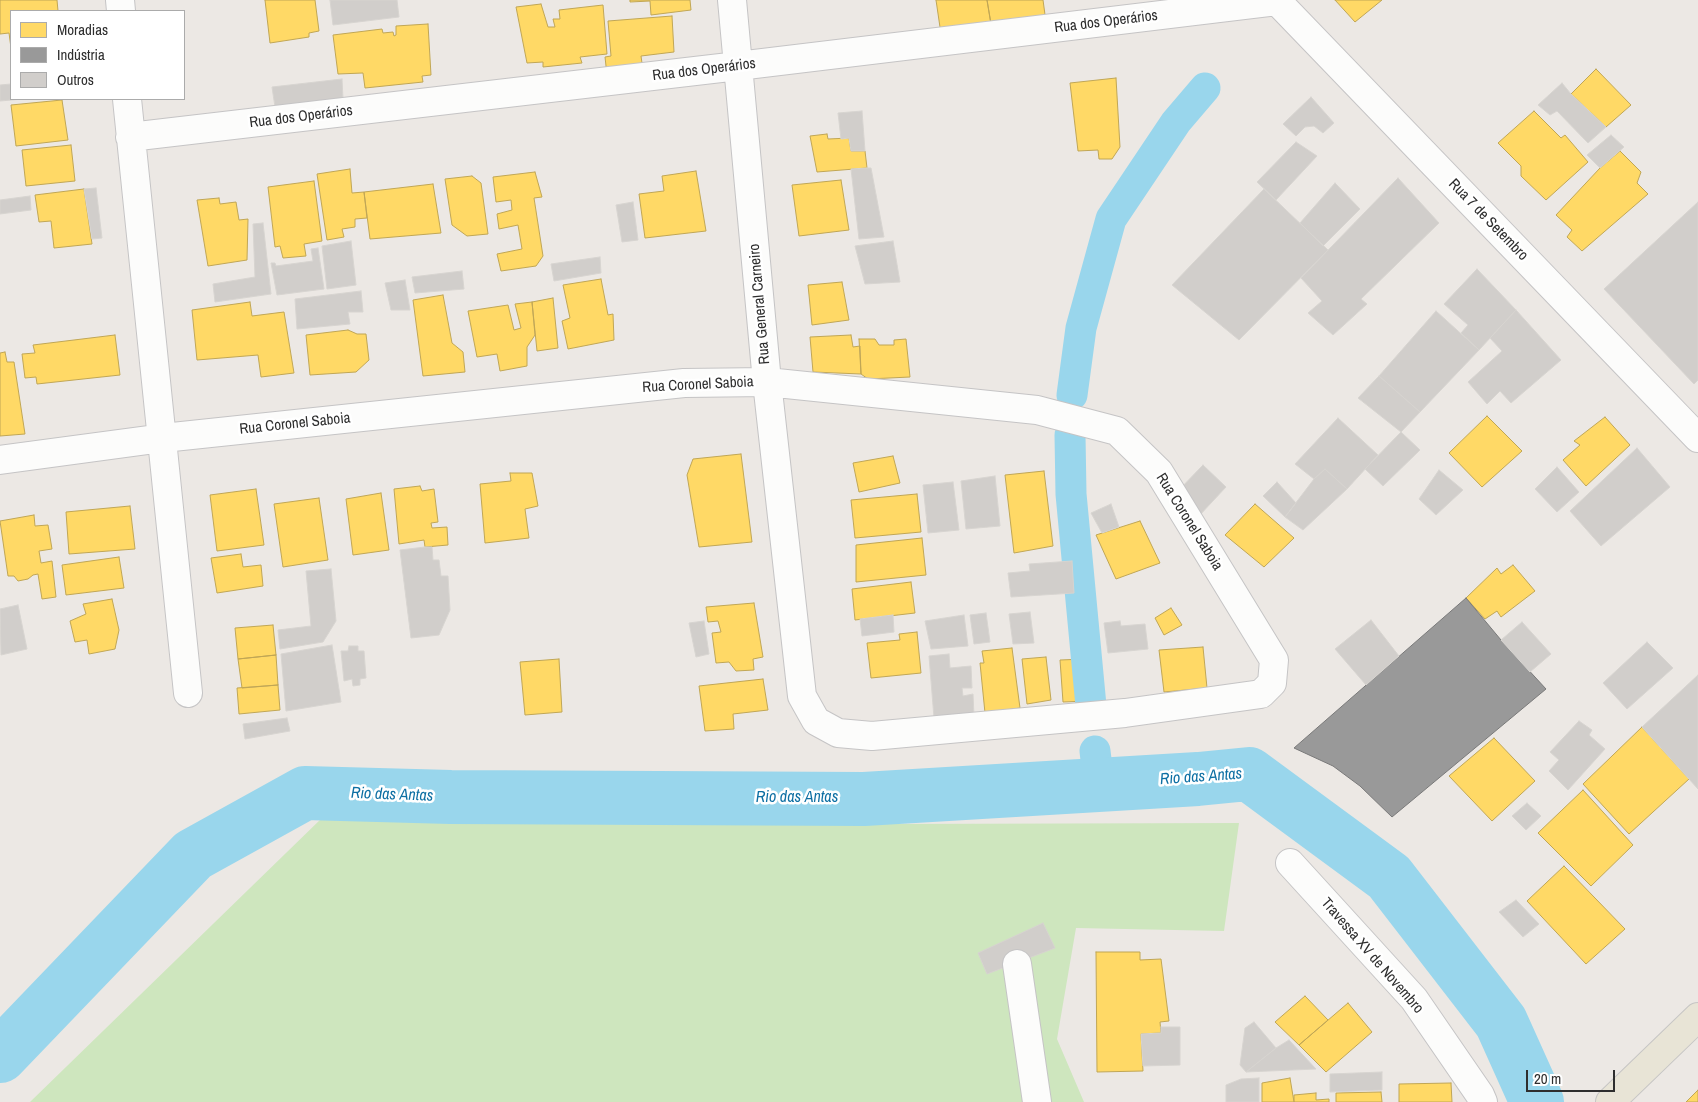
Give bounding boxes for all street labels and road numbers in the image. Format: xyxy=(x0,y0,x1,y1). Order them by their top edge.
street label: Rua dos Operários xyxy=(1053,7,1159,37)
street label: Rua dos Operários xyxy=(651,55,757,85)
street label: Rua dos Operários xyxy=(248,102,354,132)
street label: Rua 7 de Setembro xyxy=(1444,175,1532,265)
street label: Rua General Carneiro xyxy=(746,243,774,365)
street label: Rua Coronel Saboia xyxy=(642,373,754,397)
street label: Rua Coronel Saboia xyxy=(239,409,351,439)
street label: Rua Coronel Saboia xyxy=(1152,470,1226,574)
street label: Travessa XV de Novembro xyxy=(1317,895,1427,1017)

